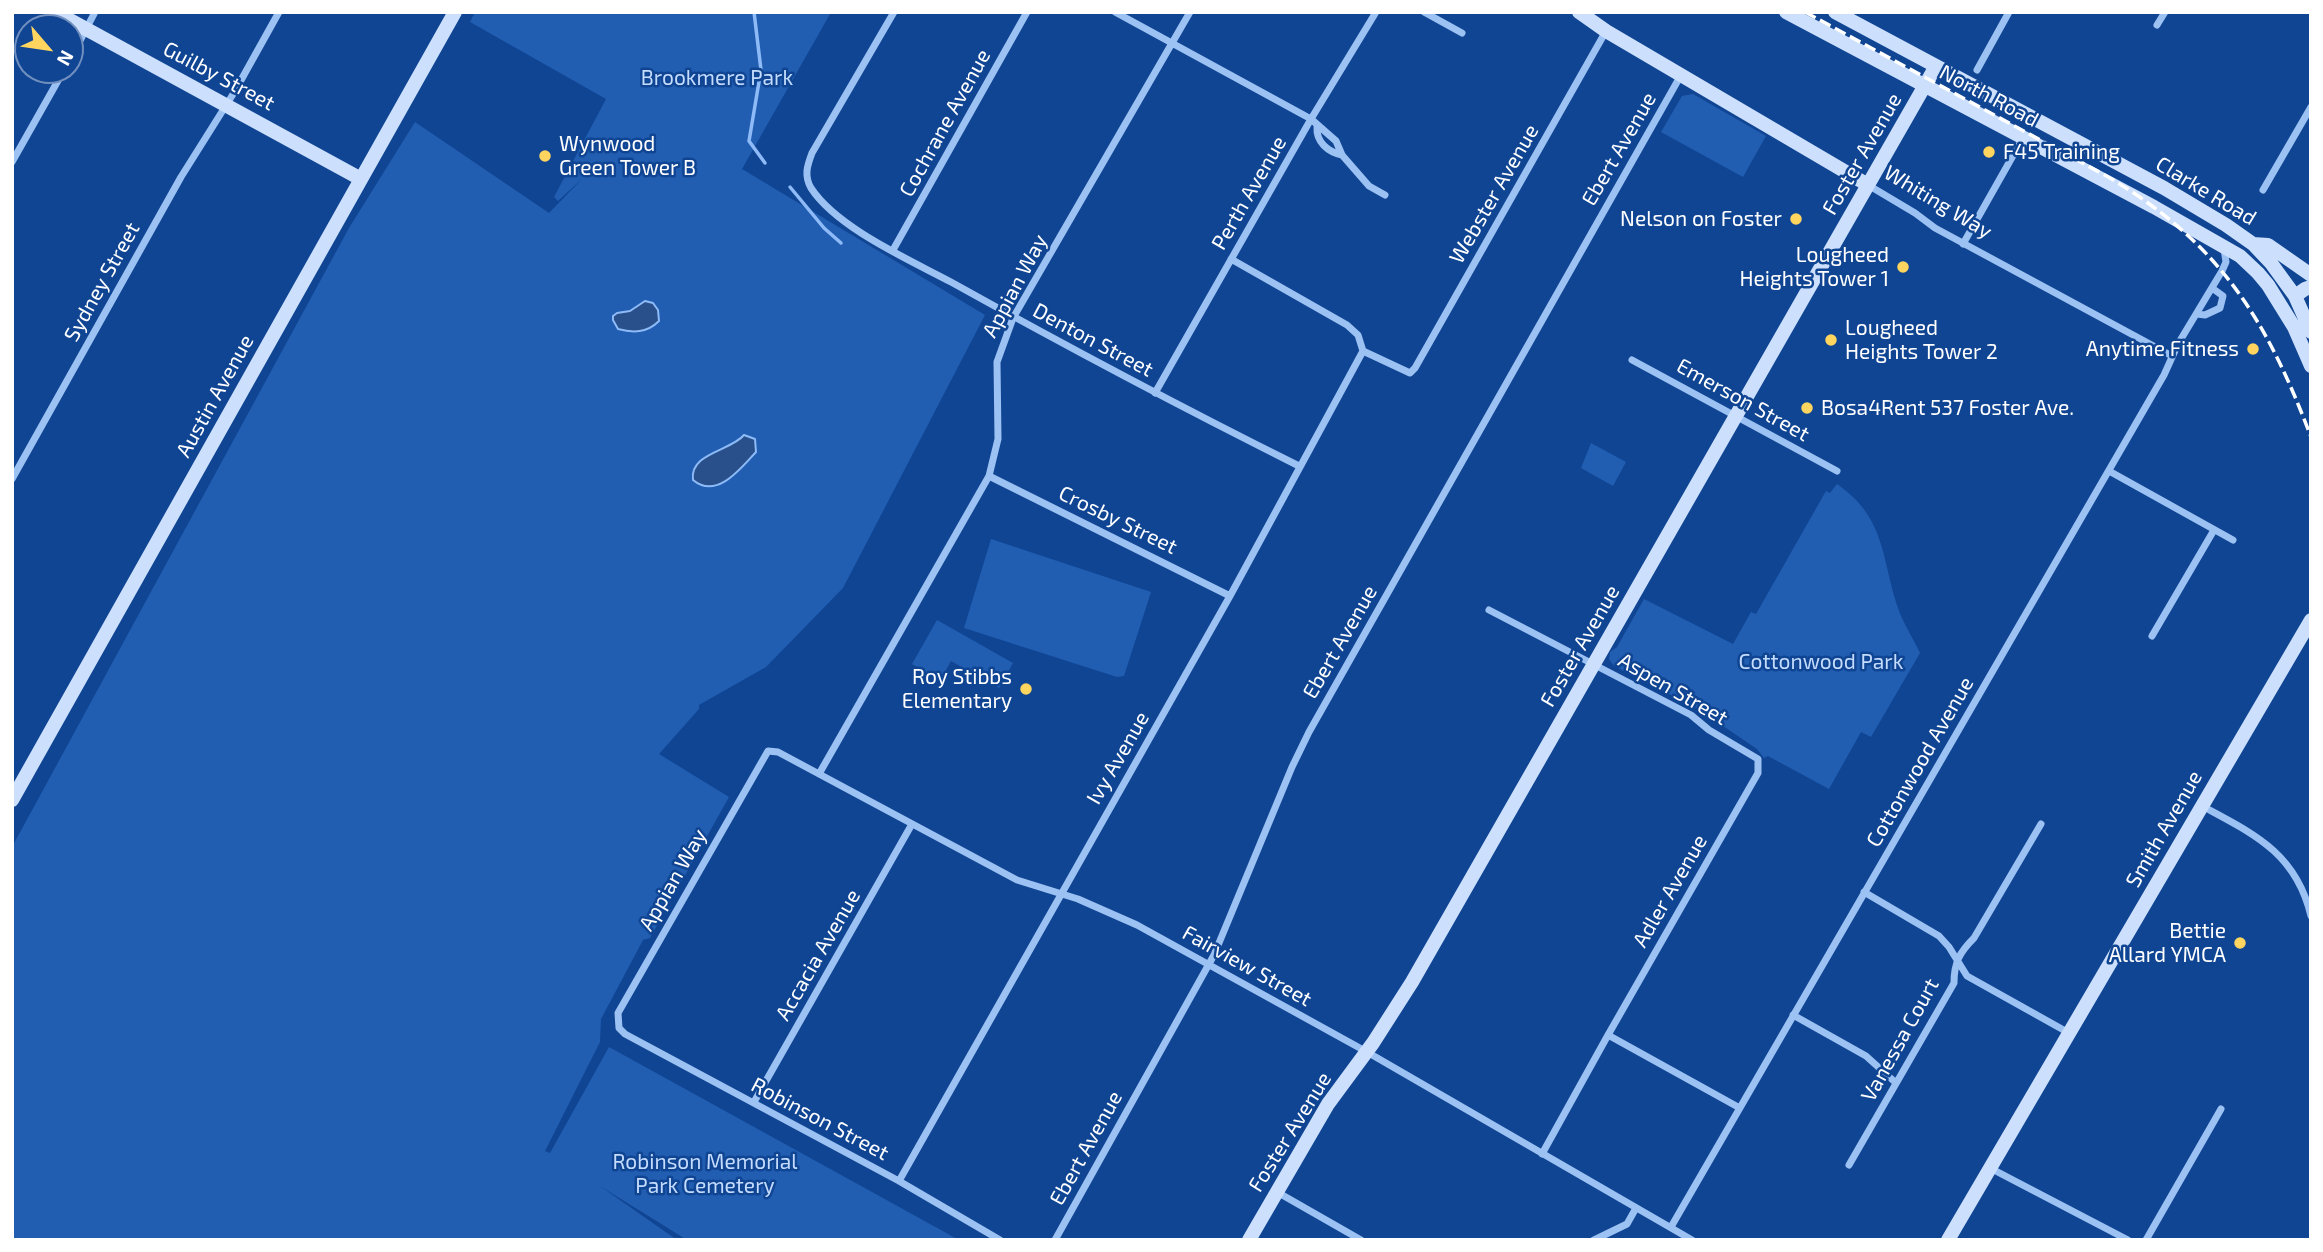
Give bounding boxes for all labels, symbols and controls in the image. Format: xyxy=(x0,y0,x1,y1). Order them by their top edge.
north arrow xyxy=(14,14,84,84)
street label: Guilby Street xyxy=(159,36,279,116)
street label: Cochrane Avenue xyxy=(894,45,996,201)
text: N xyxy=(53,47,79,70)
street label: North Road xyxy=(1935,59,2043,133)
park label: Brookmere Park xyxy=(641,65,793,91)
street label: Ebert Avenue xyxy=(1576,88,1662,210)
street label: Foster Avenue xyxy=(1817,89,1907,219)
street label: Webster Avenue xyxy=(1444,120,1544,268)
place label: Wynwood Green Tower B xyxy=(559,131,696,181)
street label: Perth Avenue xyxy=(1206,132,1292,254)
place label: F45 Training xyxy=(2003,139,2120,165)
marker: F45 Training xyxy=(1981,144,1997,160)
marker: Wynwood Green Tower B xyxy=(537,148,553,164)
street label: Clarke Road xyxy=(2151,151,2261,231)
street label: Whiting Way xyxy=(1879,160,1997,244)
place label: Nelson on Foster xyxy=(1620,206,1782,232)
marker: Nelson on Foster xyxy=(1788,211,1804,227)
street label: Sydney Street xyxy=(59,218,145,346)
street label: Appian Way xyxy=(977,230,1053,342)
place label: Lougheed Heights Tower 1 xyxy=(1740,242,1889,292)
marker: Lougheed Heights Tower 1 xyxy=(1895,259,1911,275)
street label: Denton Street xyxy=(1029,298,1157,382)
place label: Lougheed Heights Tower 2 xyxy=(1845,315,1998,365)
street label: Austin Avenue xyxy=(171,330,259,462)
marker: Lougheed Heights Tower 2 xyxy=(1823,332,1839,348)
place label: Anytime Fitness xyxy=(2086,336,2239,362)
marker: Anytime Fitness xyxy=(2245,341,2261,357)
street label: Emerson Street xyxy=(1672,353,1814,447)
place label: Bosa4Rent 537 Foster Ave. xyxy=(1821,395,2074,421)
marker: Bosa4Rent 537 Foster Ave. xyxy=(1799,400,1815,416)
street label: Crosby Street xyxy=(1055,480,1181,560)
street label: Ebert Avenue xyxy=(1297,581,1383,703)
street label: Foster Avenue xyxy=(1535,581,1625,711)
street label: Aspen Street xyxy=(1614,647,1732,731)
park label: Cottonwood Park xyxy=(1739,649,1903,675)
place label: Roy Stibbs Elementary xyxy=(902,664,1012,714)
street label: Cottonwood Avenue xyxy=(1861,672,1979,852)
marker: Roy Stibbs Elementary xyxy=(1018,681,1034,697)
street label: Ivy Avenue xyxy=(1081,707,1155,809)
street label: Smith Avenue xyxy=(2120,766,2208,892)
street label: Appian Way xyxy=(634,825,712,935)
street label: Adler Avenue xyxy=(1628,830,1712,952)
street label: Accacia Avenue xyxy=(770,885,866,1025)
place label: Bettie Allard YMCA xyxy=(2109,918,2226,968)
street label: Fairview Street xyxy=(1178,920,1316,1012)
marker: Bettie Allard YMCA xyxy=(2232,935,2248,951)
street label: Vanessa Court xyxy=(1856,974,1944,1106)
street label: Foster Avenue xyxy=(1243,1068,1337,1196)
street label: Robinson Street xyxy=(747,1072,893,1166)
street label: Ebert Avenue xyxy=(1044,1087,1128,1209)
park label: Robinson Memorial Park Cemetery xyxy=(612,1149,798,1199)

